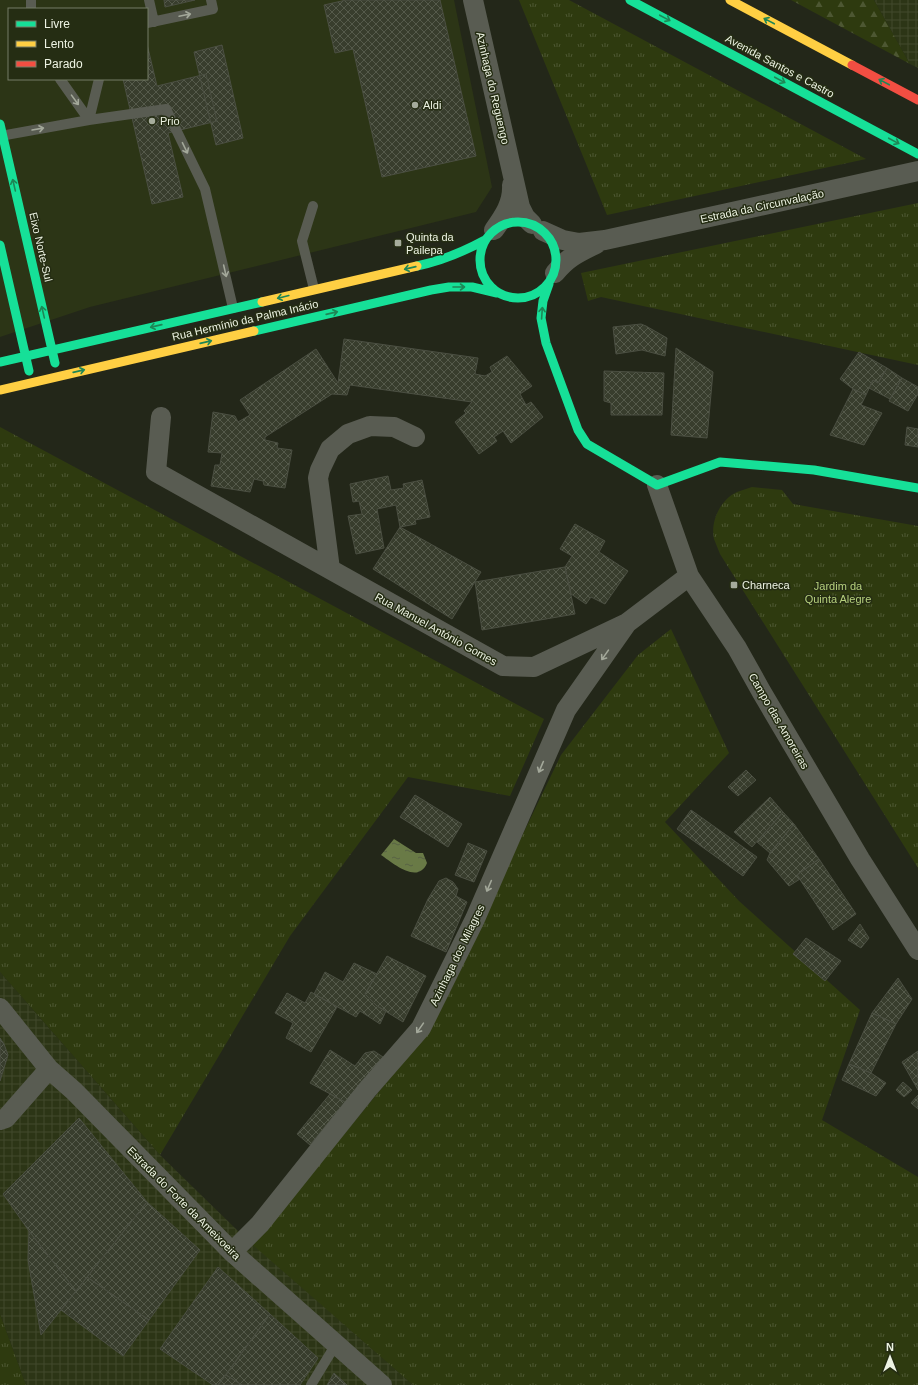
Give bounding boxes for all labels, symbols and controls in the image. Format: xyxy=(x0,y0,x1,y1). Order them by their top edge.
legend xyxy=(8,8,148,80)
one-way arrow xyxy=(178,11,191,19)
one-way arrow xyxy=(659,15,671,23)
one-way arrow xyxy=(763,16,775,24)
text: Livre xyxy=(44,17,70,31)
street label: Azinhaga do Reguengo xyxy=(474,31,512,145)
street label: Avenida Santos e Castro xyxy=(724,32,836,100)
text: Lento xyxy=(44,37,74,51)
text: Parado xyxy=(44,57,83,71)
one-way arrow xyxy=(773,76,785,84)
one-way arrow xyxy=(878,78,890,85)
one-way arrow xyxy=(71,94,79,105)
place label: Aldi xyxy=(423,99,441,111)
marker: Aldi xyxy=(410,100,420,110)
place label: Prio xyxy=(160,115,180,127)
marker: Prio xyxy=(147,116,157,126)
one-way arrow xyxy=(32,125,45,133)
one-way arrow xyxy=(888,138,900,145)
one-way arrow xyxy=(182,141,189,153)
one-way arrow xyxy=(10,179,18,192)
street label: Estrada da Circunvalação xyxy=(699,187,825,225)
street label: Eixo Norte-Sul xyxy=(27,211,55,283)
place label: Quinta da Pailepa xyxy=(406,231,455,256)
marker: Quinta da Pailepa xyxy=(393,238,403,248)
one-way arrow xyxy=(221,264,229,277)
one-way arrow xyxy=(404,264,417,272)
one-way arrow xyxy=(452,283,465,291)
one-way arrow xyxy=(277,293,290,301)
street label: Rua Hermínio da Palma Inácio xyxy=(171,297,319,343)
one-way arrow xyxy=(39,306,47,319)
one-way arrow xyxy=(538,307,545,320)
one-way arrow xyxy=(325,308,338,316)
one-way arrow xyxy=(150,322,163,330)
one-way arrow xyxy=(199,337,212,345)
one-way arrow xyxy=(72,367,85,375)
place label: Charneca xyxy=(742,579,791,591)
marker: Charneca xyxy=(729,580,739,590)
park label: Jardim da Quinta Alegre xyxy=(805,580,871,605)
street label: Rua Manuel António Gomes xyxy=(373,590,500,668)
one-way arrow xyxy=(601,649,609,660)
street label: Campo das Amoreiras xyxy=(747,671,812,772)
one-way arrow xyxy=(537,761,544,773)
one-way arrow xyxy=(485,880,492,892)
street label: Azinhaga dos Milagres xyxy=(427,902,487,1008)
one-way arrow xyxy=(416,1023,424,1034)
street label: Estrada do Forte da Ameixoeira xyxy=(125,1144,244,1263)
north arrow xyxy=(870,1337,910,1377)
text: N xyxy=(886,1341,894,1353)

